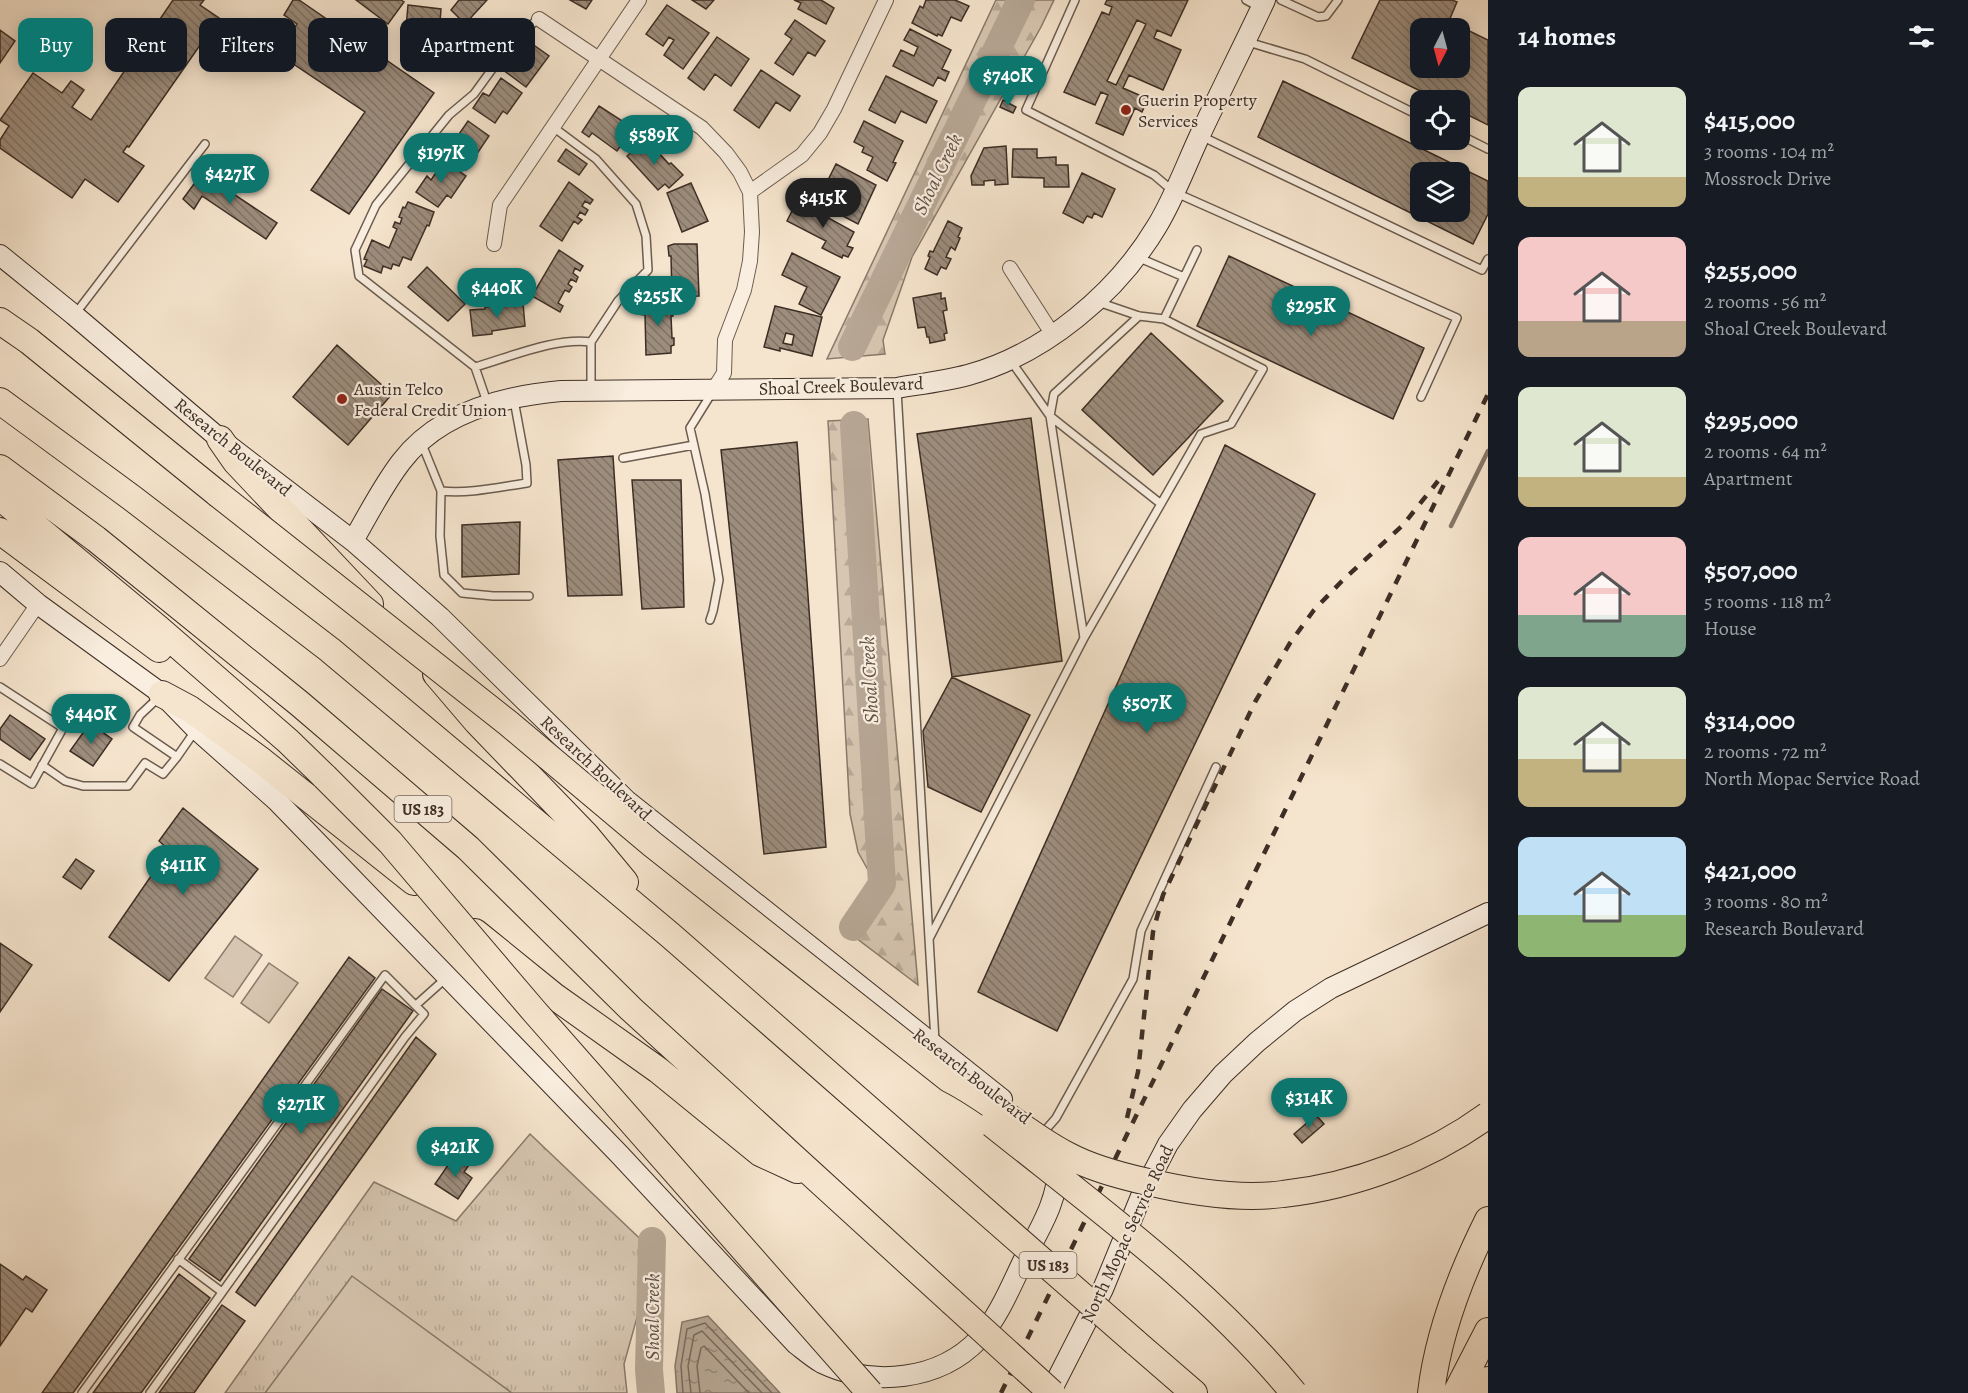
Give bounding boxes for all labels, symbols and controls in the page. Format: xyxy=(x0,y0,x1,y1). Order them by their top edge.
chip: Buy xyxy=(18,18,93,72)
chip: Rent xyxy=(105,18,187,72)
chip: Filters xyxy=(199,18,296,72)
chip: New xyxy=(308,18,388,72)
chip: Apartment xyxy=(400,18,535,72)
north arrow xyxy=(1410,18,1470,78)
map controls xyxy=(1410,18,1470,222)
text: 14 homes xyxy=(1518,19,1616,54)
icon: filters xyxy=(1905,20,1938,53)
pin: $740K xyxy=(966,56,1050,107)
text: $740K xyxy=(983,62,1033,89)
place label: Guerin Property Services xyxy=(1138,88,1258,133)
button: locate xyxy=(1410,90,1470,150)
marker: Guerin Property Services xyxy=(1119,103,1133,117)
text: $415,000 xyxy=(1704,103,1795,138)
icon: home xyxy=(1566,111,1638,183)
pin: $589K xyxy=(612,115,696,166)
text: $589K xyxy=(629,121,679,148)
water label: Shoal Creek xyxy=(906,129,969,219)
pin: $197K xyxy=(399,133,483,184)
text: 3 rooms · 104 m² xyxy=(1704,138,1834,165)
text: $197K xyxy=(417,139,465,166)
pin: $427K xyxy=(188,154,272,205)
text: $427K xyxy=(205,160,255,187)
button: layers xyxy=(1410,162,1470,222)
text: Mossrock Drive xyxy=(1704,165,1831,192)
pin: $415K xyxy=(781,178,865,229)
text: $415K xyxy=(799,184,847,211)
text: $255,000 xyxy=(1704,253,1797,288)
icon: home xyxy=(1566,261,1638,333)
pin: $440K xyxy=(455,268,539,319)
text: $440K xyxy=(471,274,523,301)
pin: $255K xyxy=(616,276,700,327)
text: $255K xyxy=(633,282,683,309)
pin: $295K xyxy=(1269,286,1353,337)
text: 2 rooms · 56 m² xyxy=(1704,288,1826,315)
text: $295K xyxy=(1286,292,1336,319)
text: Shoal Creek Boulevard xyxy=(1704,315,1887,342)
street label: Shoal Creek Boulevard xyxy=(758,371,924,401)
place label: Austin Telco Federal Credit Union xyxy=(353,377,507,422)
street label: Research Boulevard xyxy=(170,392,297,502)
marker: Austin Telco Federal Credit Union xyxy=(335,392,349,406)
text: $295,000 xyxy=(1704,403,1798,438)
icon: home xyxy=(1566,411,1638,483)
text: 2 rooms · 64 m² xyxy=(1704,438,1827,465)
text: Apartment xyxy=(1704,465,1793,492)
text: $507,000 xyxy=(1704,553,1798,588)
icon: home xyxy=(1566,561,1638,633)
text: 5 rooms · 118 m² xyxy=(1704,588,1831,615)
text: House xyxy=(1704,615,1756,642)
water label: Shoal Creek xyxy=(854,636,885,724)
pin: $507K xyxy=(1105,683,1189,734)
text: $507K xyxy=(1122,689,1172,716)
pin: $440K xyxy=(49,694,133,745)
text: $440K xyxy=(65,700,117,727)
text: $314,000 xyxy=(1704,703,1795,738)
street label: Research Boulevard xyxy=(535,710,657,826)
icon: home xyxy=(1566,711,1638,783)
text: 2 rooms · 72 m² xyxy=(1704,738,1826,765)
text: North Mopac Service Road xyxy=(1704,765,1920,792)
road number: US 183 xyxy=(394,796,452,822)
pin: $411K xyxy=(141,845,225,896)
text: $411K xyxy=(160,851,206,878)
text: $421,000 xyxy=(1704,853,1796,888)
icon: home xyxy=(1566,861,1638,933)
text: 3 rooms · 80 m² xyxy=(1704,888,1828,915)
text: Research Boulevard xyxy=(1704,915,1864,942)
street label: Research Boulevard xyxy=(908,1022,1036,1130)
pin: $314K xyxy=(1267,1078,1351,1129)
pin: $271K xyxy=(259,1084,343,1135)
text: $314K xyxy=(1285,1084,1333,1111)
text: $271K xyxy=(277,1090,325,1117)
pin: $421K xyxy=(413,1127,497,1178)
text: $421K xyxy=(431,1133,479,1160)
street label: North Mopac Service Road xyxy=(1075,1141,1179,1327)
road number: US 183 xyxy=(1020,1252,1076,1278)
water label: Shoal Creek xyxy=(639,1273,666,1361)

